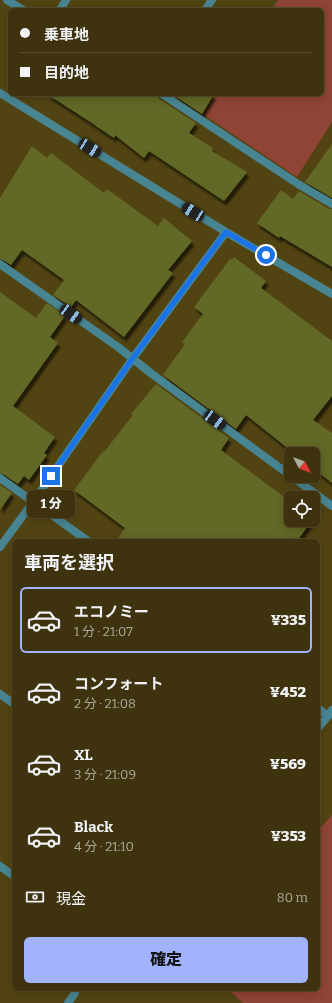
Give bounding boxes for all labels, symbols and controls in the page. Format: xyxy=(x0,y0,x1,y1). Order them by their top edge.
text: 乗車地 xyxy=(44,26,89,44)
text: 目的地 xyxy=(44,64,89,82)
car xyxy=(77,137,103,159)
car xyxy=(180,201,206,223)
route start xyxy=(257,246,275,264)
car xyxy=(58,302,84,326)
car xyxy=(202,408,228,432)
north arrow xyxy=(284,447,320,483)
map controls xyxy=(284,447,320,527)
route end xyxy=(42,467,60,485)
callout: 1 分 xyxy=(27,490,75,518)
button: locate xyxy=(284,491,320,527)
text: 1 分 xyxy=(41,496,61,511)
text: 車両を選択 xyxy=(24,552,114,574)
icon: car xyxy=(26,602,62,638)
text: エコノミー xyxy=(74,603,149,621)
text: ¥335 xyxy=(271,611,306,629)
text: 1 分 · 21:07 xyxy=(74,624,133,639)
icon: car xyxy=(26,674,62,710)
text: コンフォート xyxy=(74,675,164,693)
text: ¥452 xyxy=(270,683,306,701)
text: 2 分 · 21:08 xyxy=(74,696,136,711)
icon: car xyxy=(26,746,62,782)
text: XL xyxy=(74,746,93,764)
text: ¥569 xyxy=(270,755,306,773)
text: 3 分 · 21:09 xyxy=(74,767,136,782)
icon: car xyxy=(26,818,62,854)
text: Black xyxy=(74,818,113,836)
text: ¥353 xyxy=(271,827,306,845)
text: 4 分 · 21:10 xyxy=(74,839,134,854)
icon: cash xyxy=(24,886,46,908)
text: 現金 xyxy=(56,890,86,908)
text: 80 m xyxy=(277,890,308,905)
button: 確定 xyxy=(24,937,308,983)

